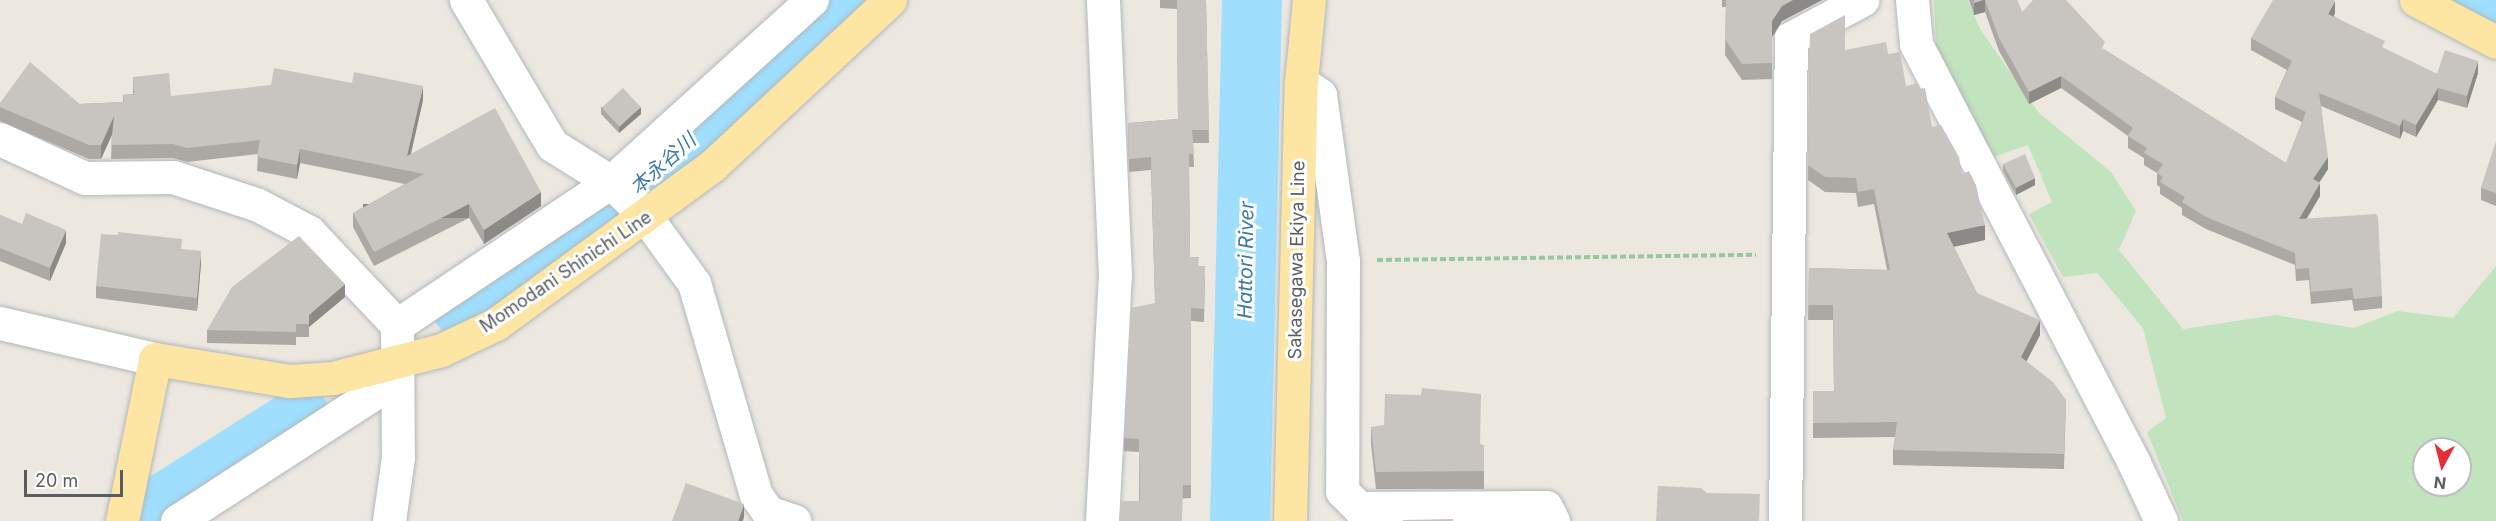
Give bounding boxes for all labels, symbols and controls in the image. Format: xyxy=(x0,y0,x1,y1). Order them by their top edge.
water label: 本永谷川 xyxy=(625,128,701,200)
street label: Sakasegawa Ekiya Line xyxy=(1284,161,1310,359)
water label: Hattori River xyxy=(1233,201,1259,319)
street label: Momodani Shinichi Line xyxy=(476,206,656,338)
north arrow xyxy=(2412,437,2472,497)
scale bar xyxy=(27,458,126,496)
text: 20 m xyxy=(35,470,78,491)
text: N xyxy=(2433,472,2447,494)

